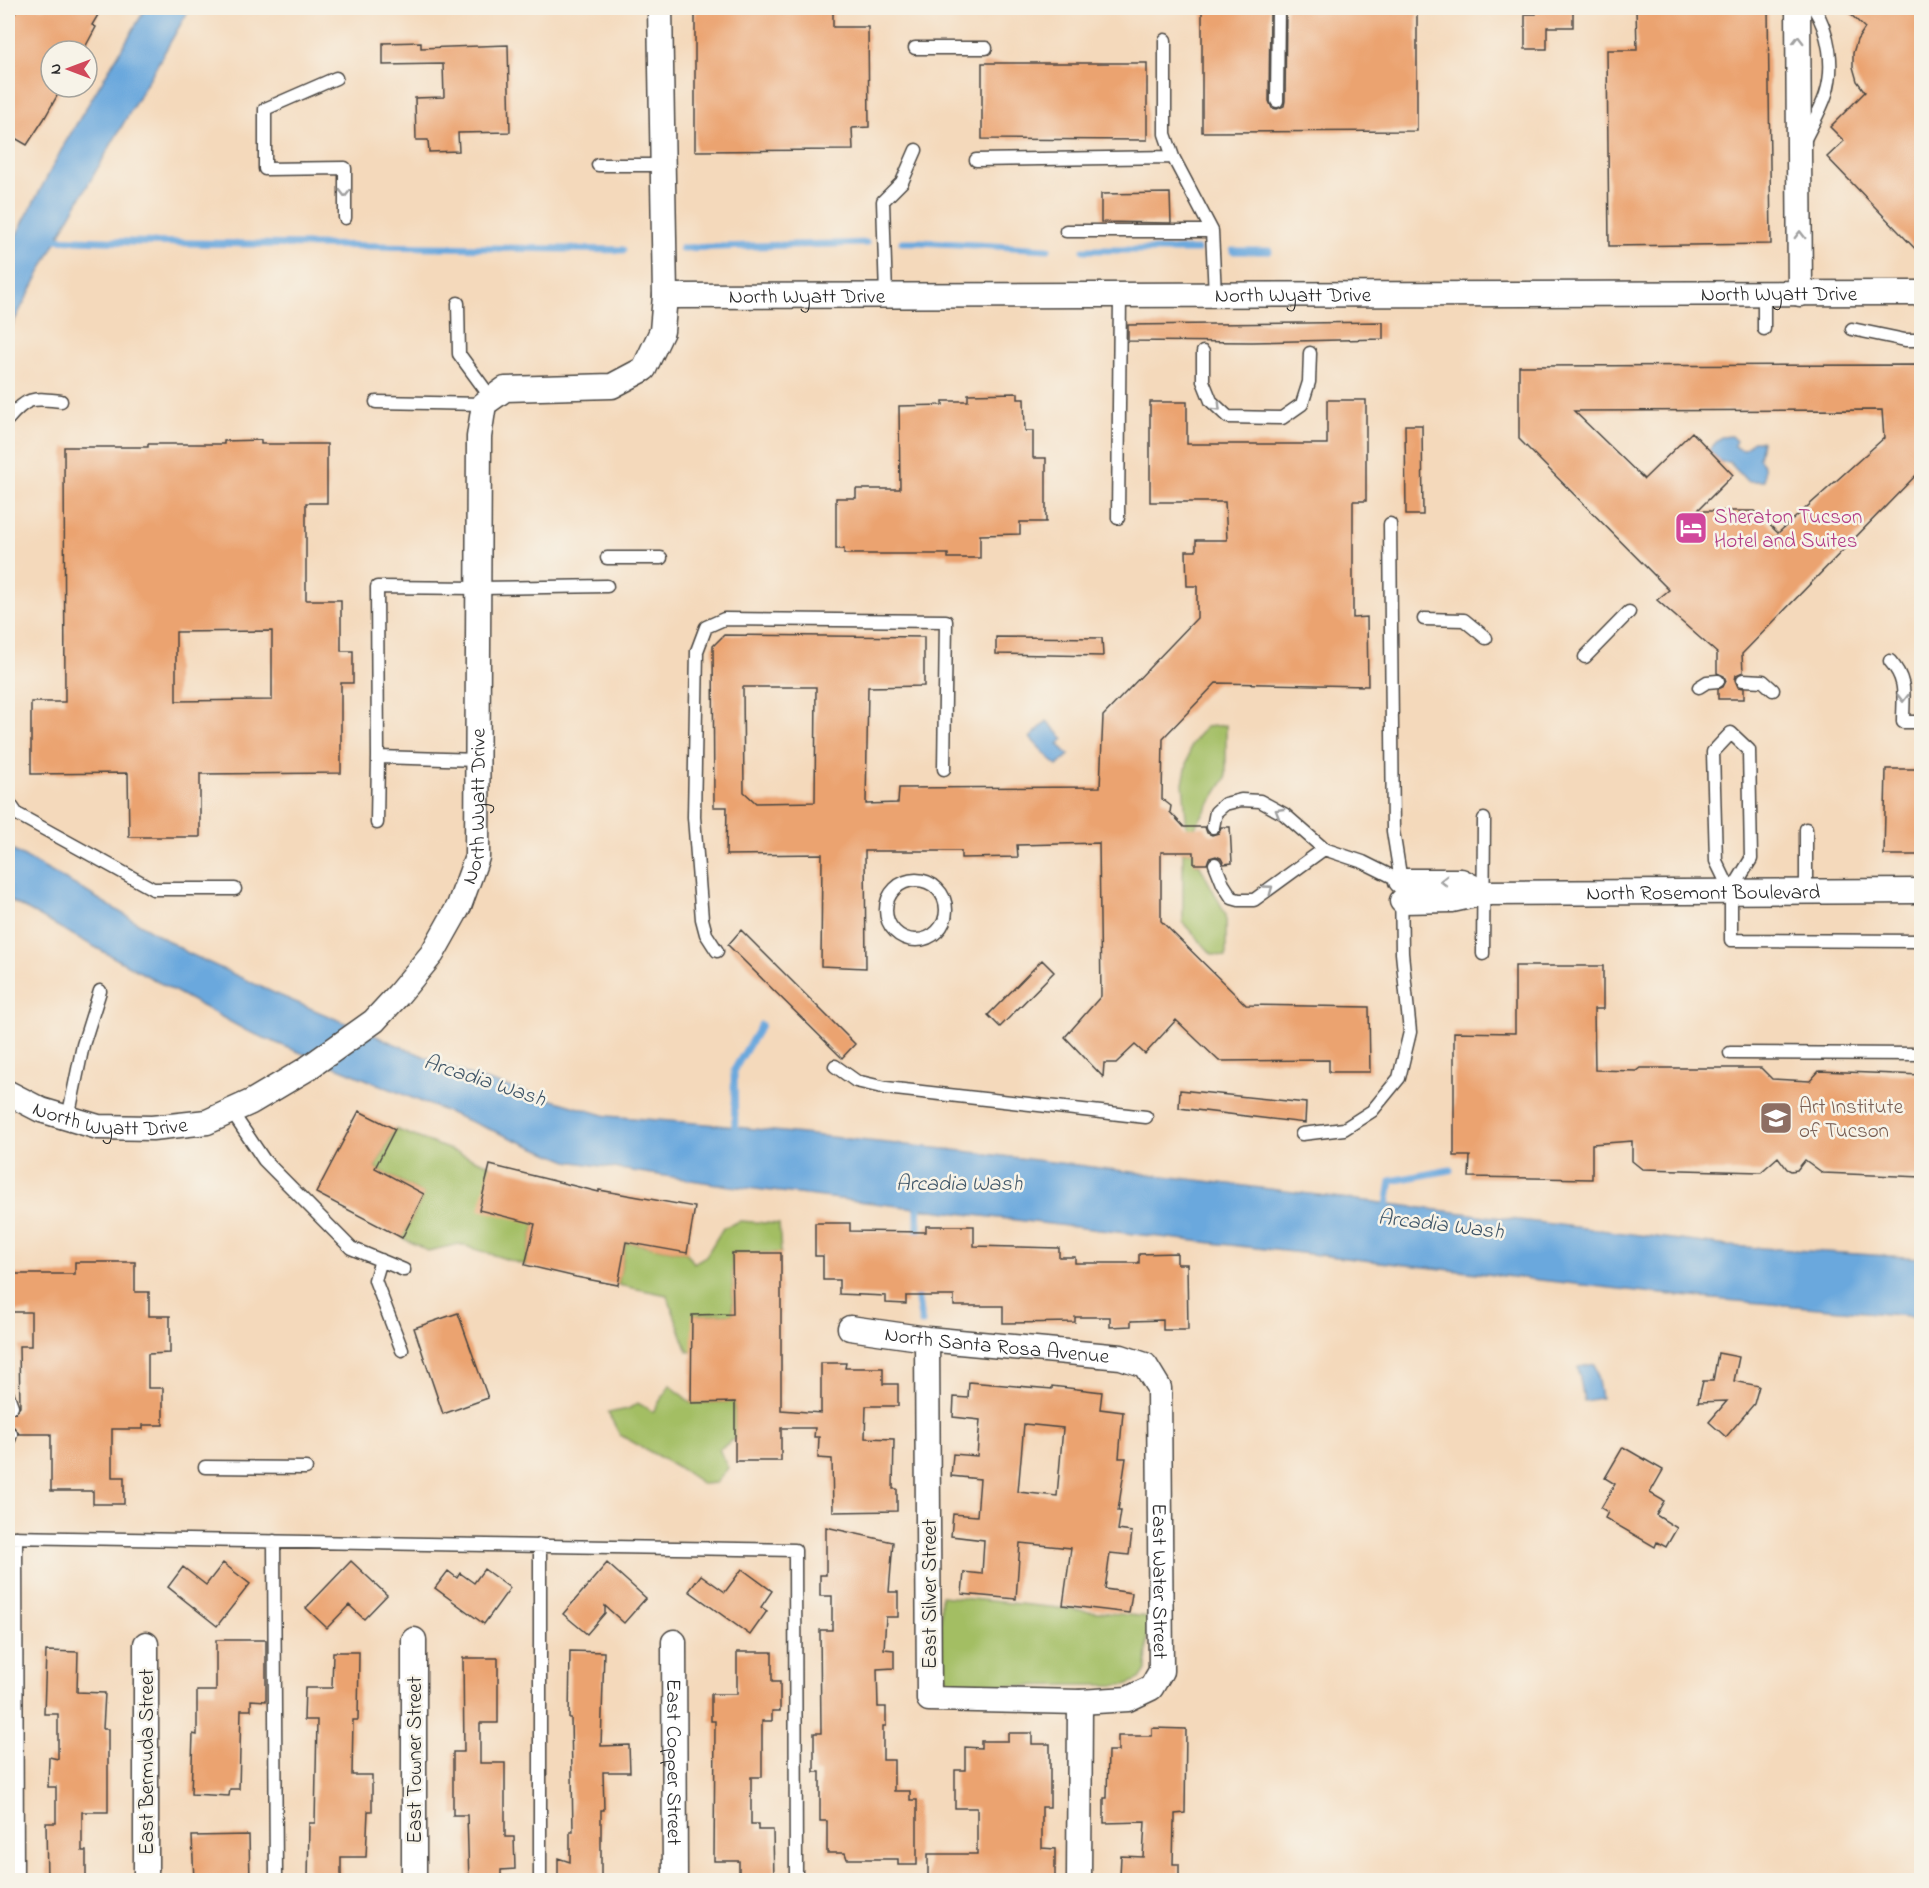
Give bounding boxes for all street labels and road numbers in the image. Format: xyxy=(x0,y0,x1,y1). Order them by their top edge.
street label: North Wyatt Drive xyxy=(1701,280,1858,312)
street label: North Wyatt Drive xyxy=(1215,281,1372,314)
street label: North Wyatt Drive xyxy=(729,282,886,315)
street label: North Wyatt Drive xyxy=(455,728,496,889)
street label: North Rosemont Boulevard xyxy=(1586,878,1821,910)
street label: North Wyatt Drive xyxy=(27,1095,190,1146)
street label: North Santa Rosa Avenue xyxy=(883,1320,1111,1373)
street label: East Water Street xyxy=(1143,1503,1174,1659)
street label: East Silver Street xyxy=(916,1519,946,1669)
street label: East Bermuda Street xyxy=(133,1669,163,1855)
street label: East Towner Street xyxy=(401,1676,431,1844)
street label: East Copper Street xyxy=(657,1679,688,1845)

